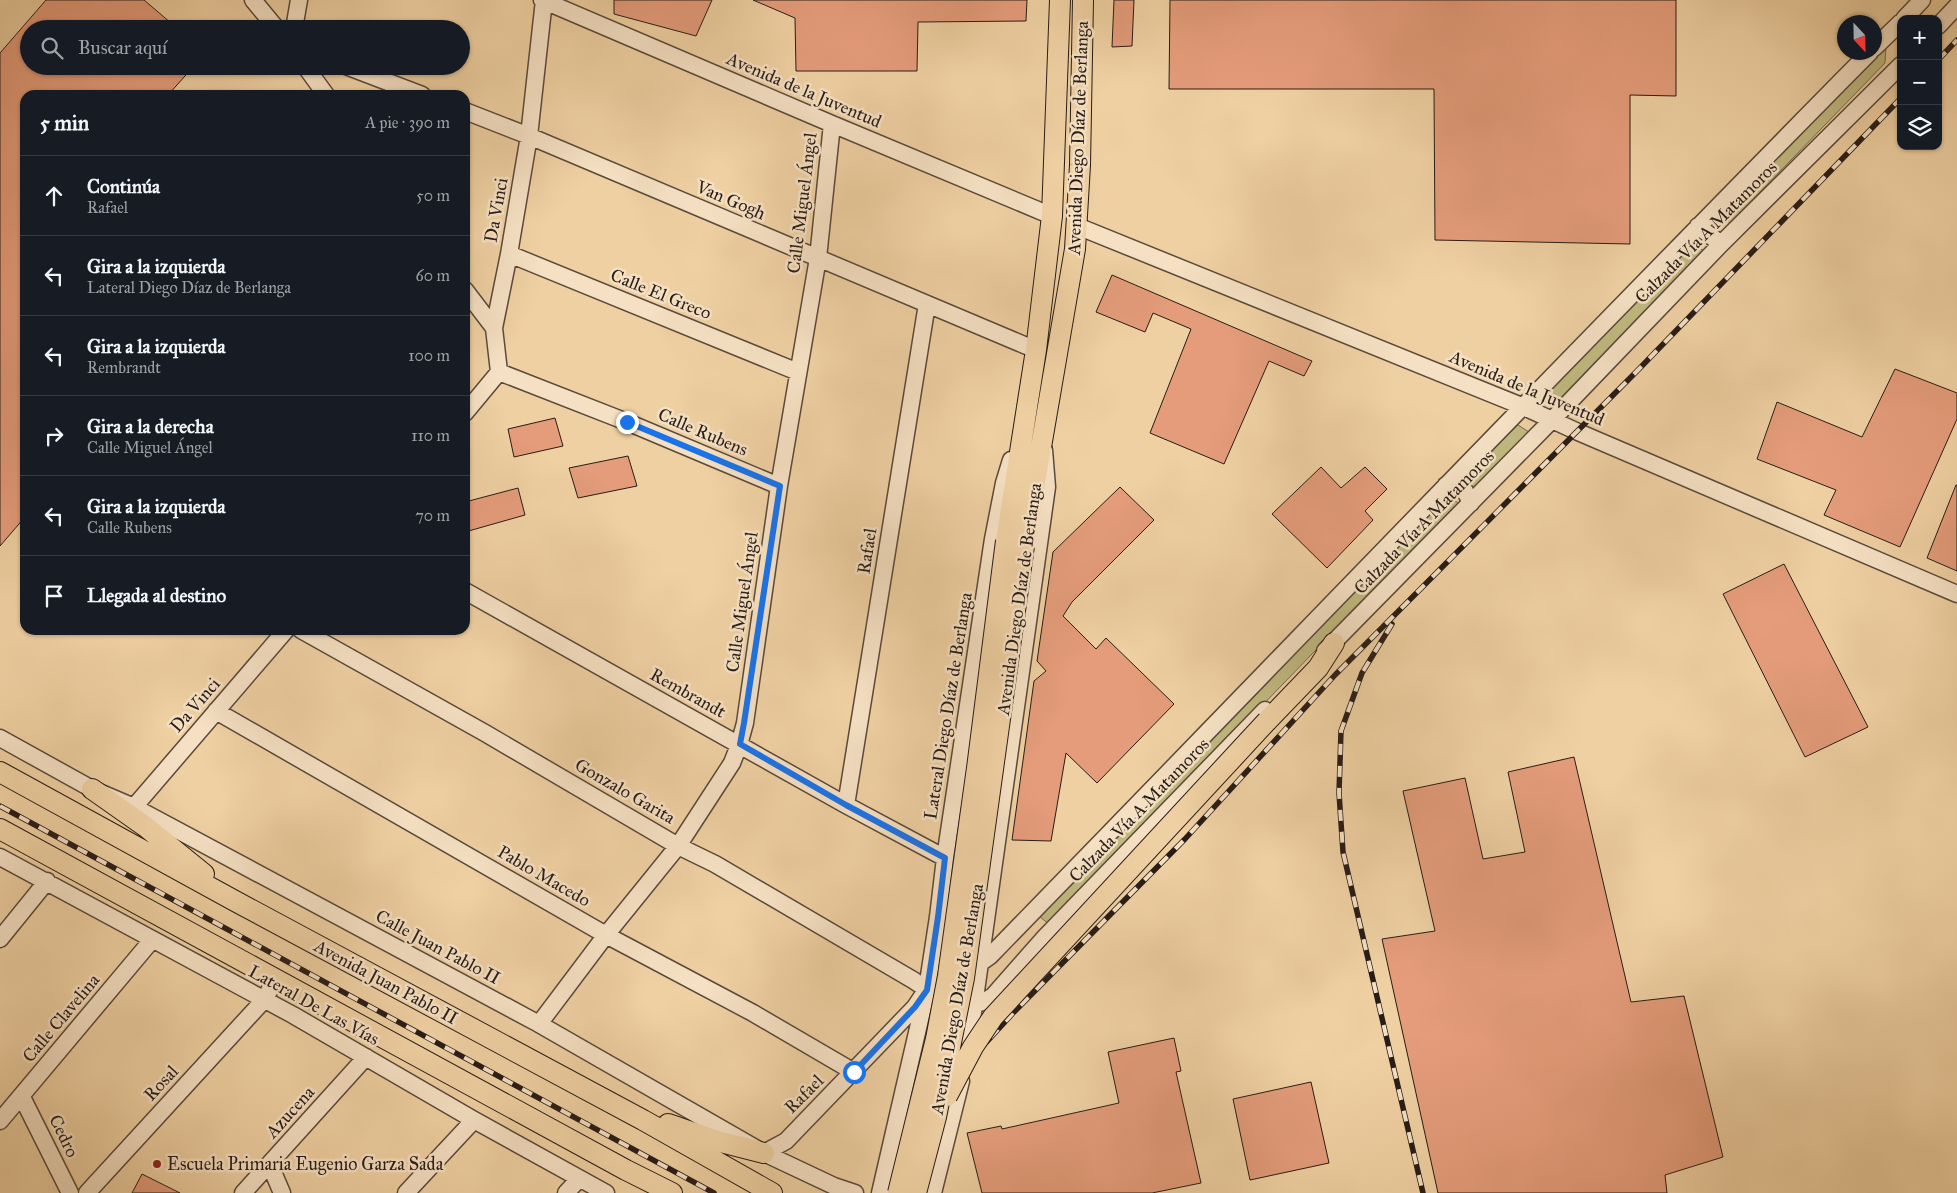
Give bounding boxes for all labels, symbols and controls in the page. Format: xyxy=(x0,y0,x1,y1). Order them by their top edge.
north arrow xyxy=(1837,15,1882,60)
map controls xyxy=(1897,15,1942,150)
button: + xyxy=(1897,15,1942,60)
search box xyxy=(20,20,470,75)
street label: Avenida Diego Díaz de Berlanga xyxy=(1063,20,1094,256)
icon: search xyxy=(38,34,66,62)
text: Buscar aquí xyxy=(78,36,167,59)
street label: Avenida de la Juventud xyxy=(722,47,885,134)
button: − xyxy=(1897,60,1942,105)
button: layers xyxy=(1897,105,1942,150)
text: 5 min xyxy=(40,110,89,136)
text: A pie · 390 m xyxy=(365,113,450,132)
street label: Calle Miguel Ángel xyxy=(780,131,823,275)
street label: Calzada Vía A Matamoros xyxy=(1630,156,1782,308)
text: Continúa xyxy=(87,175,160,198)
street label: Van Gogh xyxy=(692,175,769,225)
street label: Da Vinci xyxy=(479,176,513,244)
icon: ahead xyxy=(40,182,68,210)
text: 50 m xyxy=(416,186,450,205)
text: Rafael xyxy=(87,198,128,217)
text: Gira a la izquierda xyxy=(87,255,226,278)
icon: left xyxy=(40,262,68,290)
street label: Calle El Greco xyxy=(607,264,715,324)
text: 60 m xyxy=(416,266,450,285)
text: Lateral Diego Díaz de Berlanga xyxy=(87,278,291,297)
text: Gira a la izquierda xyxy=(87,335,226,358)
icon: left xyxy=(40,342,68,370)
street label: Avenida de la Juventud xyxy=(1445,345,1608,432)
text: 100 m xyxy=(408,346,450,365)
text: Rembrandt xyxy=(87,358,161,377)
street label: Calle Rubens xyxy=(655,403,751,461)
route end xyxy=(616,411,639,434)
text: Gira a la derecha xyxy=(87,415,214,438)
icon: right xyxy=(40,422,68,450)
text: 110 m xyxy=(411,426,450,445)
text: Calle Miguel Ángel xyxy=(87,438,213,457)
street label: Calzada Vía A Matamoros xyxy=(1349,445,1499,599)
street label: Avenida Diego Díaz de Berlanga xyxy=(992,481,1047,718)
text: Gira a la izquierda xyxy=(87,495,226,518)
icon: left xyxy=(40,502,68,530)
text: 70 m xyxy=(415,506,450,525)
text: Calle Rubens xyxy=(87,518,172,537)
street label: Rafael xyxy=(853,526,882,576)
street label: Calle Miguel Ángel xyxy=(719,530,764,674)
icon: arrive xyxy=(40,582,68,610)
text: Llegada al destino xyxy=(87,584,226,607)
street label: Lateral Diego Díaz de Berlanga xyxy=(919,591,978,821)
street label: Rembrandt xyxy=(646,663,730,723)
street label: Da Vinci xyxy=(165,673,225,737)
street label: Calzada Vía A Matamoros xyxy=(1064,733,1214,887)
street label: Gonzalo Garita xyxy=(571,753,679,829)
street label: Pablo Macedo xyxy=(494,841,594,911)
street label: Avenida Diego Díaz de Berlanga xyxy=(926,881,989,1117)
street label: Calle Juan Pablo II xyxy=(371,905,504,990)
street label: Avenida Juan Pablo II xyxy=(309,934,462,1030)
street label: Lateral De Las Vías xyxy=(245,960,383,1050)
street label: Calle Clavelina xyxy=(18,969,105,1067)
street label: Rosal xyxy=(139,1061,183,1105)
route start xyxy=(843,1061,866,1084)
street label: Rafael xyxy=(780,1070,828,1118)
street label: Azucena xyxy=(260,1081,319,1143)
street label: Cedro xyxy=(44,1111,84,1161)
place label: Escuela Primaria Eugenio Garza Sada xyxy=(167,1153,444,1176)
marker: Escuela Primaria Eugenio Garza Sada xyxy=(151,1158,163,1170)

